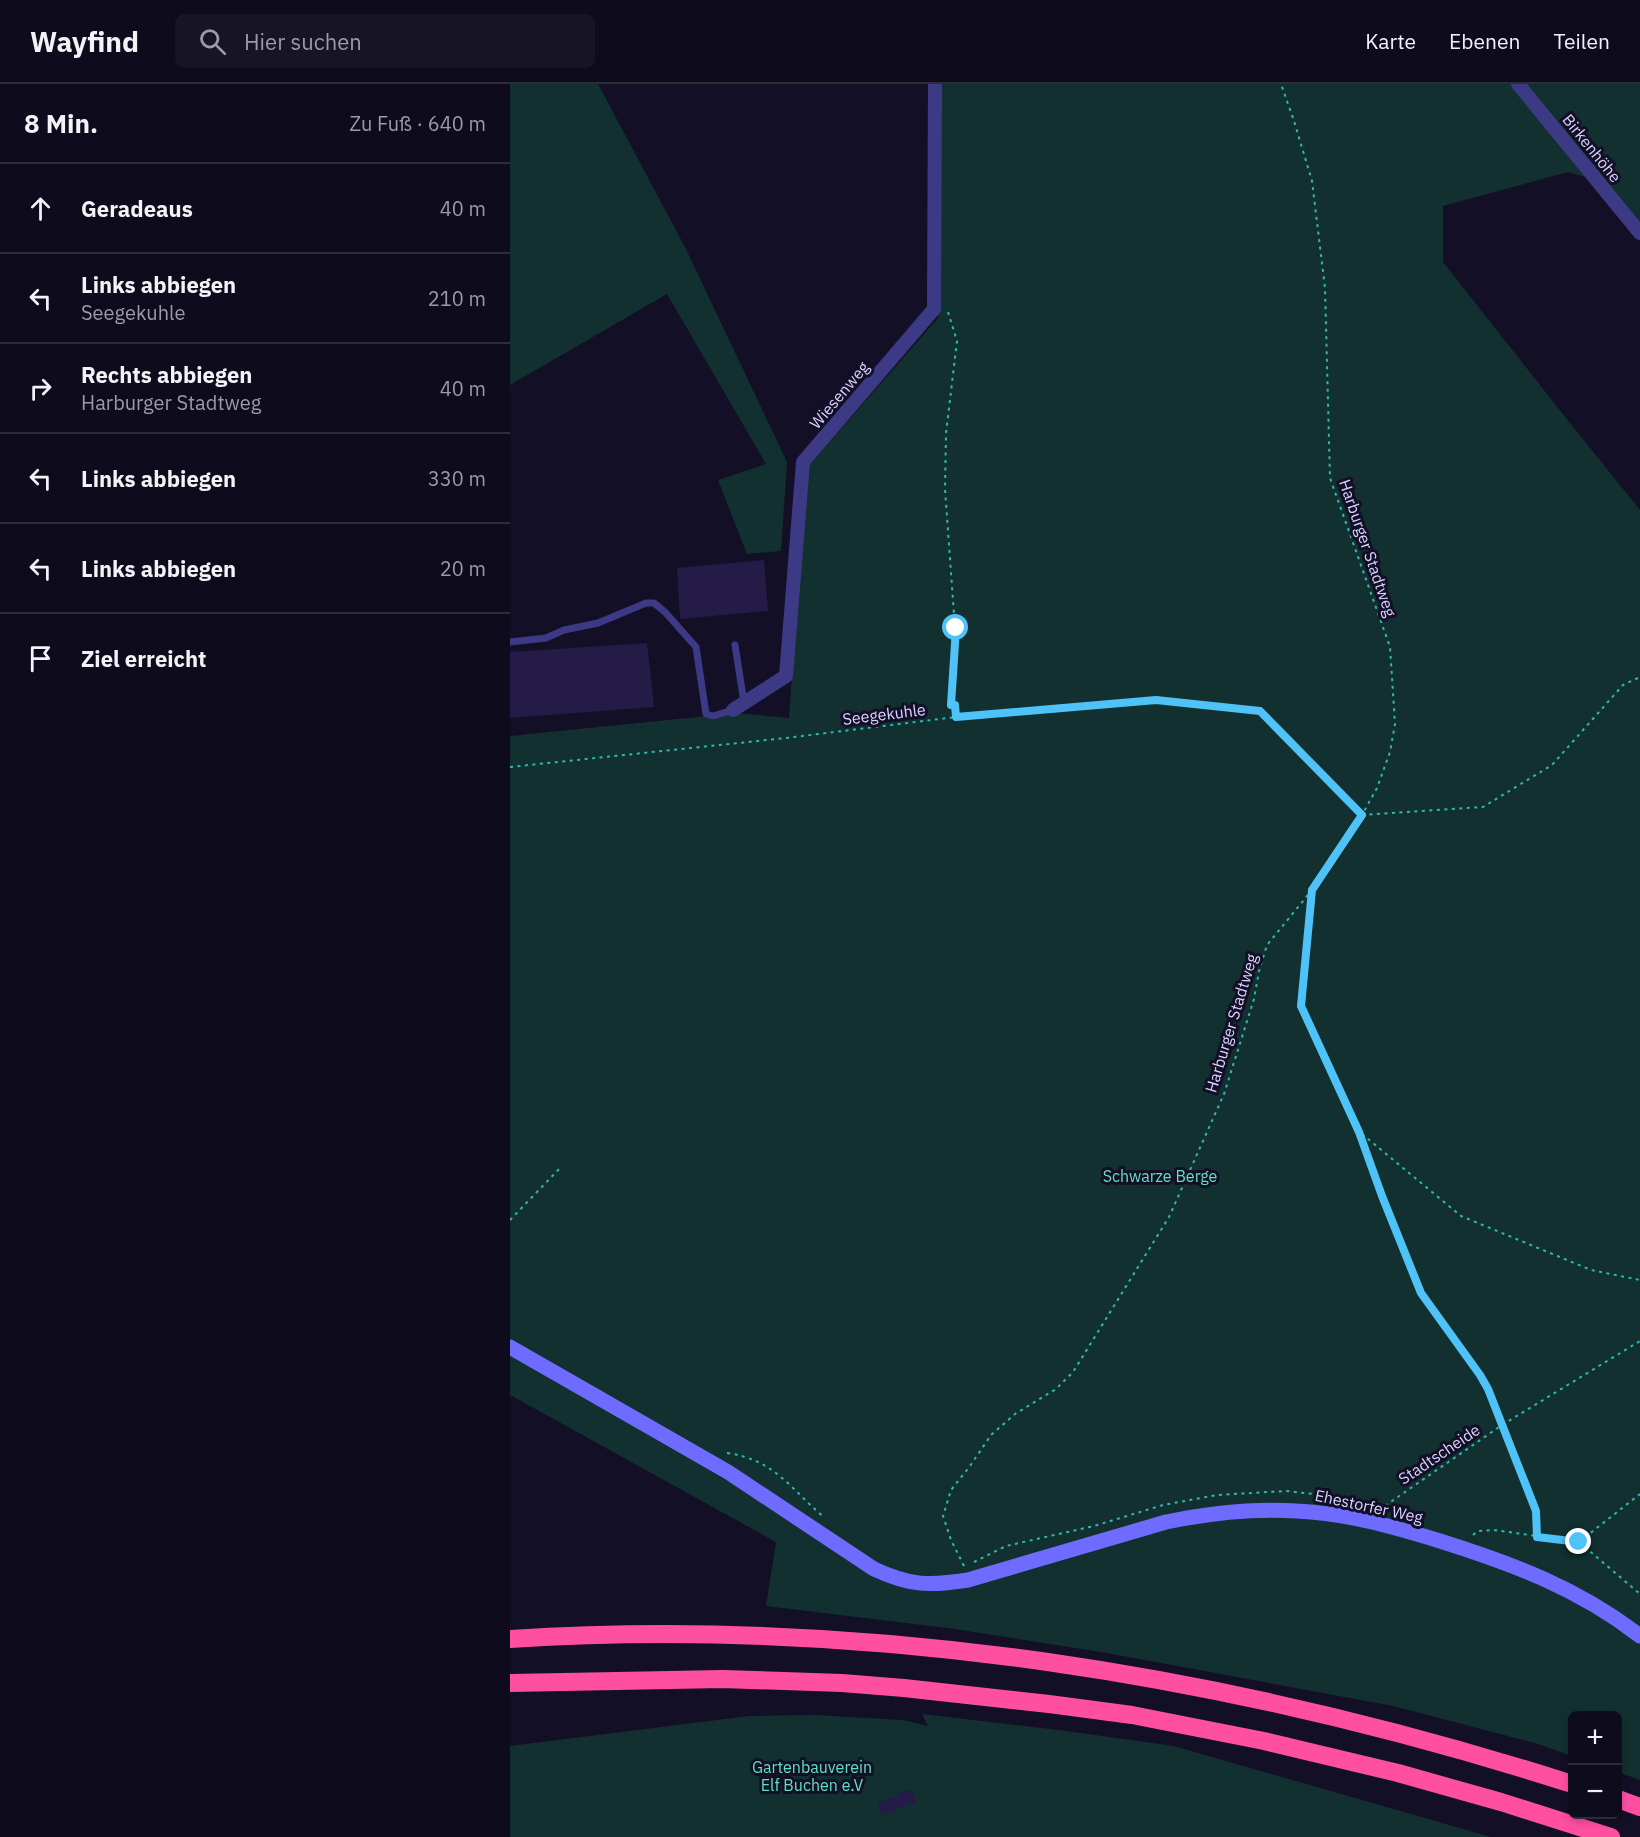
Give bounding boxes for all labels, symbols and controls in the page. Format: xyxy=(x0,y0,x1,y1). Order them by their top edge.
search box xyxy=(175,14,595,68)
text: Wayfind xyxy=(30,23,139,60)
icon: search xyxy=(196,25,229,58)
text: Hier suchen xyxy=(244,27,362,56)
text: Karte xyxy=(1365,27,1416,55)
text: Ebenen xyxy=(1449,27,1520,55)
text: Teilen xyxy=(1553,27,1610,55)
text: 8 Min. xyxy=(24,106,98,140)
text: Zu Fuß · 640 m xyxy=(349,110,486,137)
street label: Birkenhöhe xyxy=(1558,110,1626,186)
icon: ahead xyxy=(24,192,57,225)
text: Geradeaus xyxy=(81,194,193,223)
text: 40 m xyxy=(440,195,486,222)
text: Links abbiegen xyxy=(81,270,236,299)
icon: left xyxy=(24,282,57,315)
text: 210 m xyxy=(428,285,486,312)
text: Seegekuhle xyxy=(81,299,185,326)
street label: Wiesenweg xyxy=(805,357,873,433)
text: Rechts abbiegen xyxy=(81,360,252,389)
icon: right xyxy=(24,372,57,405)
text: 40 m xyxy=(440,375,486,402)
text: Harburger Stadtweg xyxy=(81,389,261,416)
icon: left xyxy=(24,462,57,495)
text: Links abbiegen xyxy=(81,464,236,493)
text: 330 m xyxy=(428,465,486,492)
street label: Harburger Stadtweg xyxy=(1335,477,1401,620)
icon: left xyxy=(24,552,57,585)
text: Links abbiegen xyxy=(81,554,236,583)
text: 20 m xyxy=(440,555,486,582)
route start xyxy=(942,614,968,640)
icon: arrive xyxy=(24,642,57,675)
text: Ziel erreicht xyxy=(81,644,206,673)
street label: Seegekuhle xyxy=(841,699,927,729)
street label: Harburger Stadtweg xyxy=(1200,951,1262,1095)
park label: Schwarze Berge xyxy=(1103,1166,1218,1186)
street label: Stadtscheide xyxy=(1394,1419,1484,1489)
street label: Ehestorfer Weg xyxy=(1313,1485,1425,1527)
route end xyxy=(1565,1528,1591,1554)
map controls xyxy=(1568,1711,1622,1819)
button: + xyxy=(1568,1711,1622,1765)
park label: Gartenbauverein Elf Buchen e.V xyxy=(752,1757,872,1795)
button: − xyxy=(1568,1765,1622,1819)

